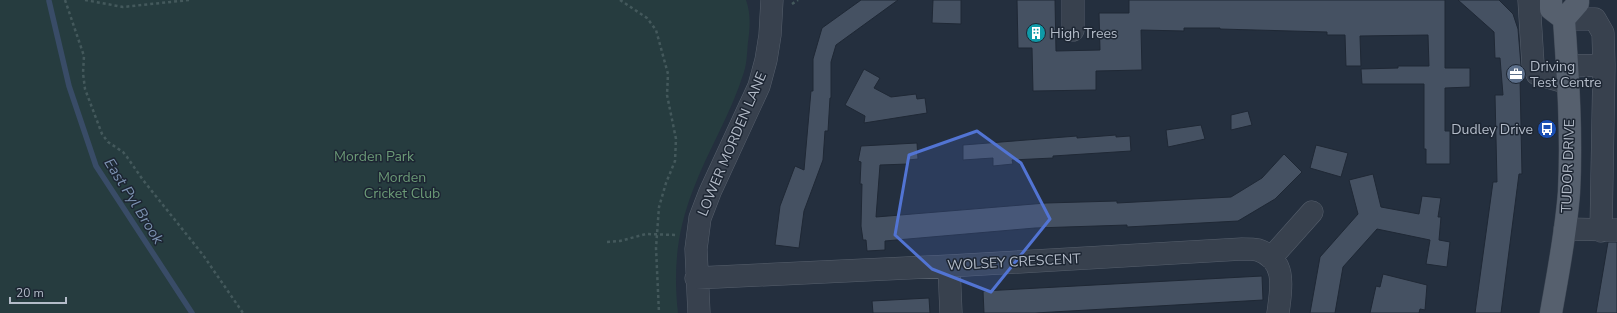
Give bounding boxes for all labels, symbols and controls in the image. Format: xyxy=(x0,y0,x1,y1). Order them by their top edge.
building icon: High Trees xyxy=(1025,22,1047,44)
place label: High Trees xyxy=(1050,24,1118,43)
place label: Driving Test Centre xyxy=(1530,57,1602,92)
office icon: Driving Test Centre xyxy=(1505,63,1527,85)
street label: LOWER MORDEN LANE xyxy=(693,69,771,219)
bus stop icon: Dudley Drive xyxy=(1536,118,1558,140)
street label: TUDOR DRIVE xyxy=(1557,119,1579,213)
place label: Dudley Drive xyxy=(1451,120,1533,139)
park label: Morden Park xyxy=(334,147,415,166)
water label: East Pyl Brook xyxy=(100,154,169,248)
park label: Morden Cricket Club xyxy=(364,168,440,203)
street label: WOLSEY CRESCENT xyxy=(947,249,1082,275)
scale bar xyxy=(10,279,66,305)
text: 20 m xyxy=(16,285,44,301)

